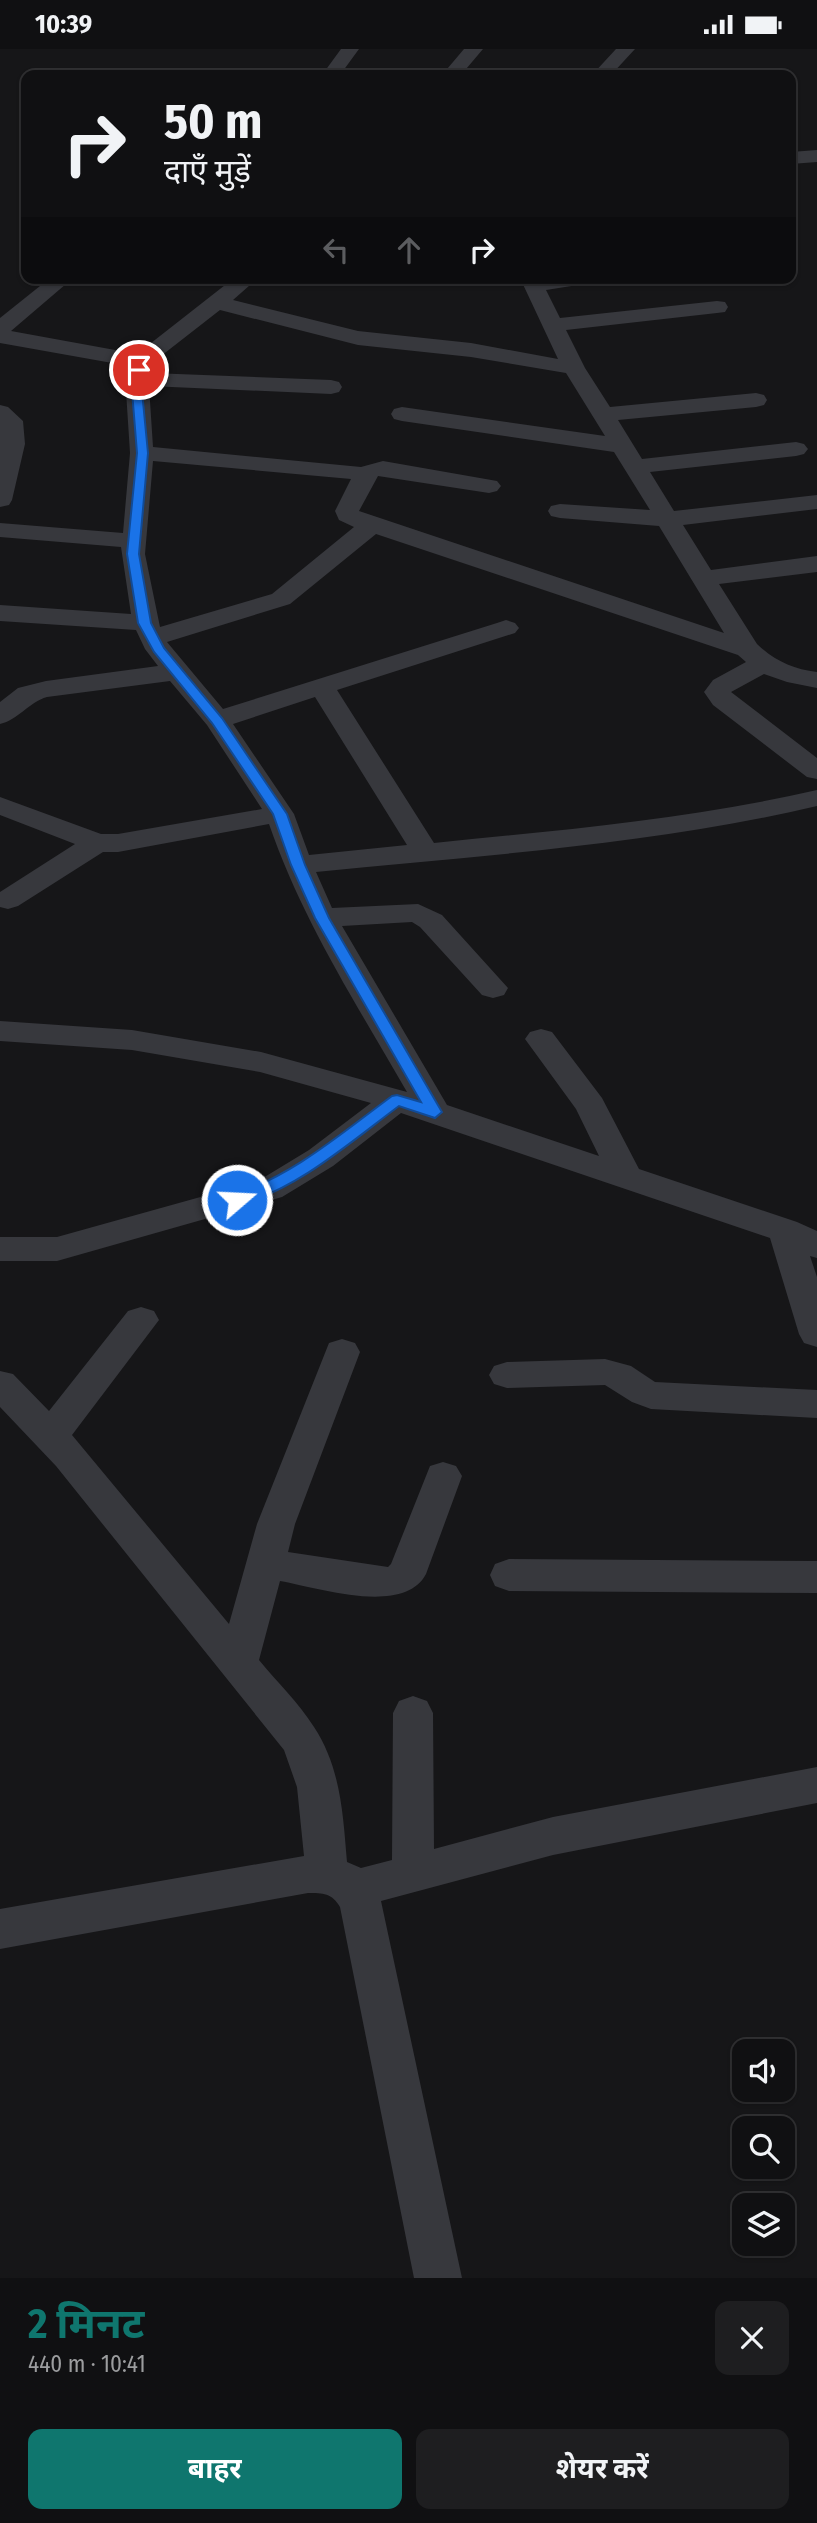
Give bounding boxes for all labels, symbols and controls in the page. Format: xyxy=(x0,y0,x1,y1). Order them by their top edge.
text: 10:39 xyxy=(35,9,92,40)
text: 50 m xyxy=(164,92,262,151)
icon: right xyxy=(49,98,140,189)
text: दाएँ मुड़ें xyxy=(164,152,251,190)
icon: left xyxy=(317,231,355,269)
icon: ahead xyxy=(390,231,428,269)
icon: right xyxy=(463,231,501,269)
pin xyxy=(109,340,169,400)
icon: arrive xyxy=(120,351,158,389)
position arrow xyxy=(200,1163,274,1237)
map controls xyxy=(732,2039,795,2256)
button: sound xyxy=(732,2039,795,2102)
button: search xyxy=(732,2116,795,2179)
button: layers xyxy=(732,2193,795,2256)
text: 2 मिनट xyxy=(28,2299,144,2349)
button: close xyxy=(715,2301,789,2375)
text: 440 m · 10:41 xyxy=(28,2350,146,2378)
button: बाहर xyxy=(28,2429,402,2509)
button: शेयर करें xyxy=(416,2429,789,2509)

